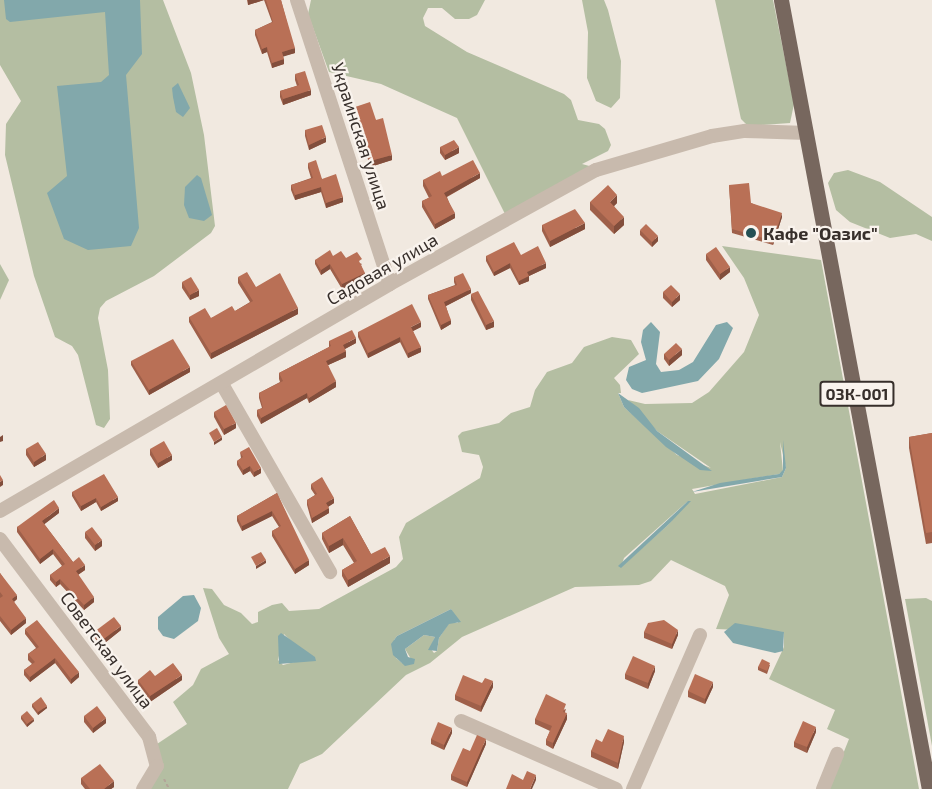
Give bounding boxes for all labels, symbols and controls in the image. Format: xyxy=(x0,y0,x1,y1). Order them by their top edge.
street label: Украинская улица xyxy=(327,60,395,212)
place label: Кафе "Оазис" xyxy=(763,222,878,244)
marker: Кафе "Оазис" xyxy=(744,226,758,240)
street label: Садовая улица xyxy=(323,228,441,310)
road number: 03К-001 xyxy=(818,381,896,407)
street label: Советская улица xyxy=(56,587,158,713)

